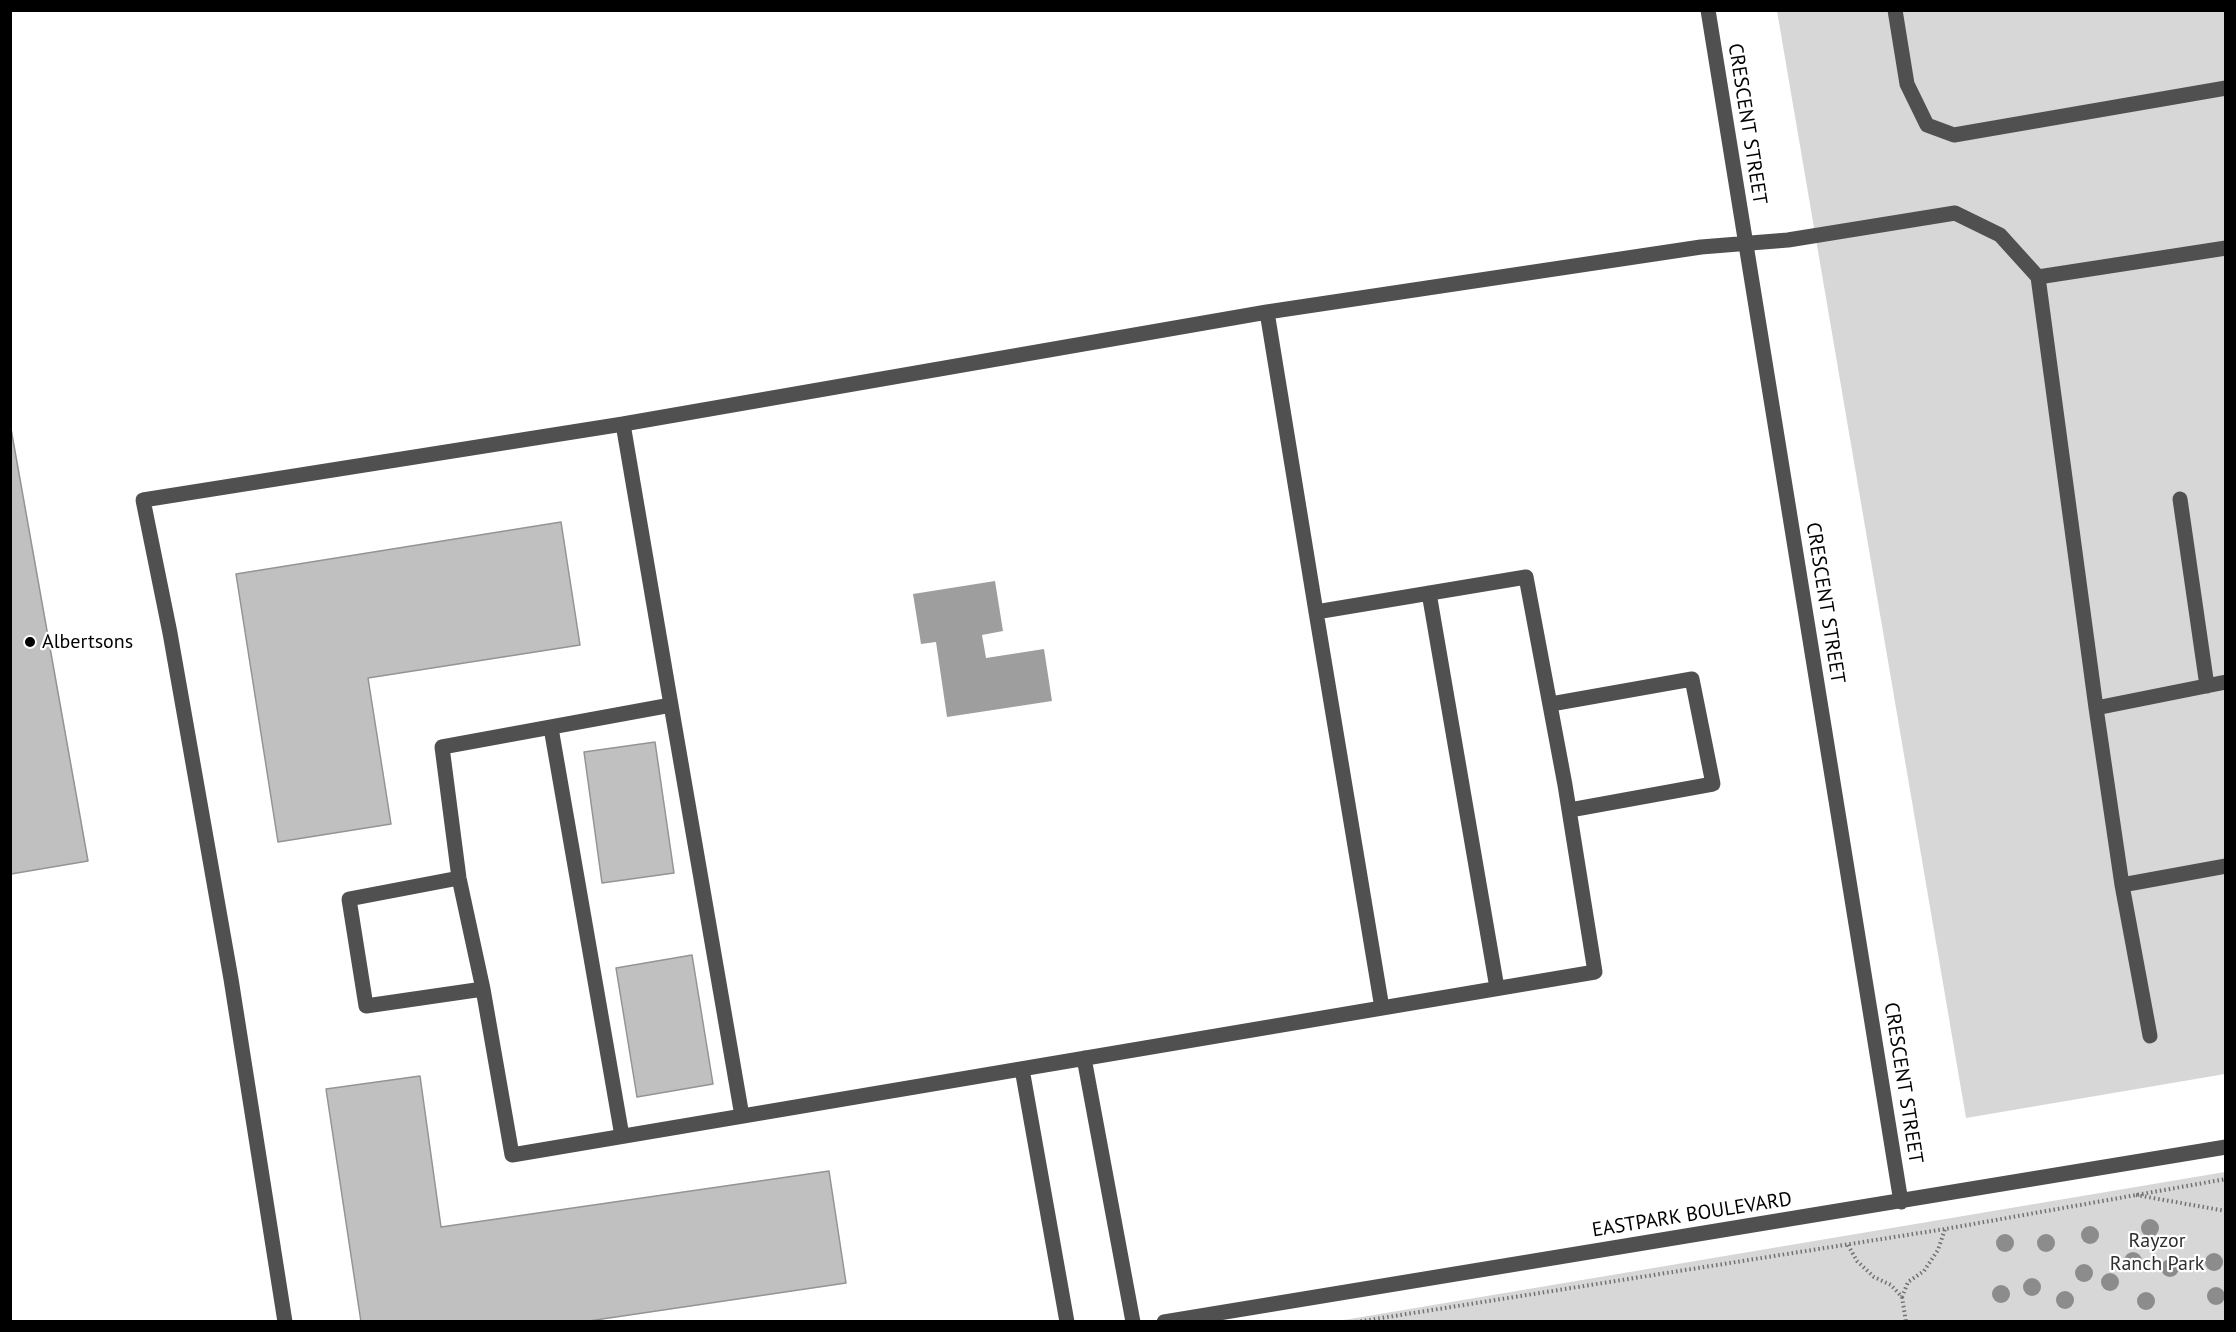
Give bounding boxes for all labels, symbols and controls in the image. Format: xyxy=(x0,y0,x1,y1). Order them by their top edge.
street label: CRESCENT STREET xyxy=(1722,42,1772,206)
street label: CRESCENT STREET xyxy=(1800,521,1850,685)
place label: Albertsons xyxy=(42,630,133,654)
marker: Albertsons xyxy=(23,635,37,649)
street label: CRESCENT STREET xyxy=(1878,1001,1928,1165)
street label: EASTPARK BOULEVARD xyxy=(1590,1187,1794,1243)
park label: Rayzor Ranch Park xyxy=(2110,1229,2204,1276)

